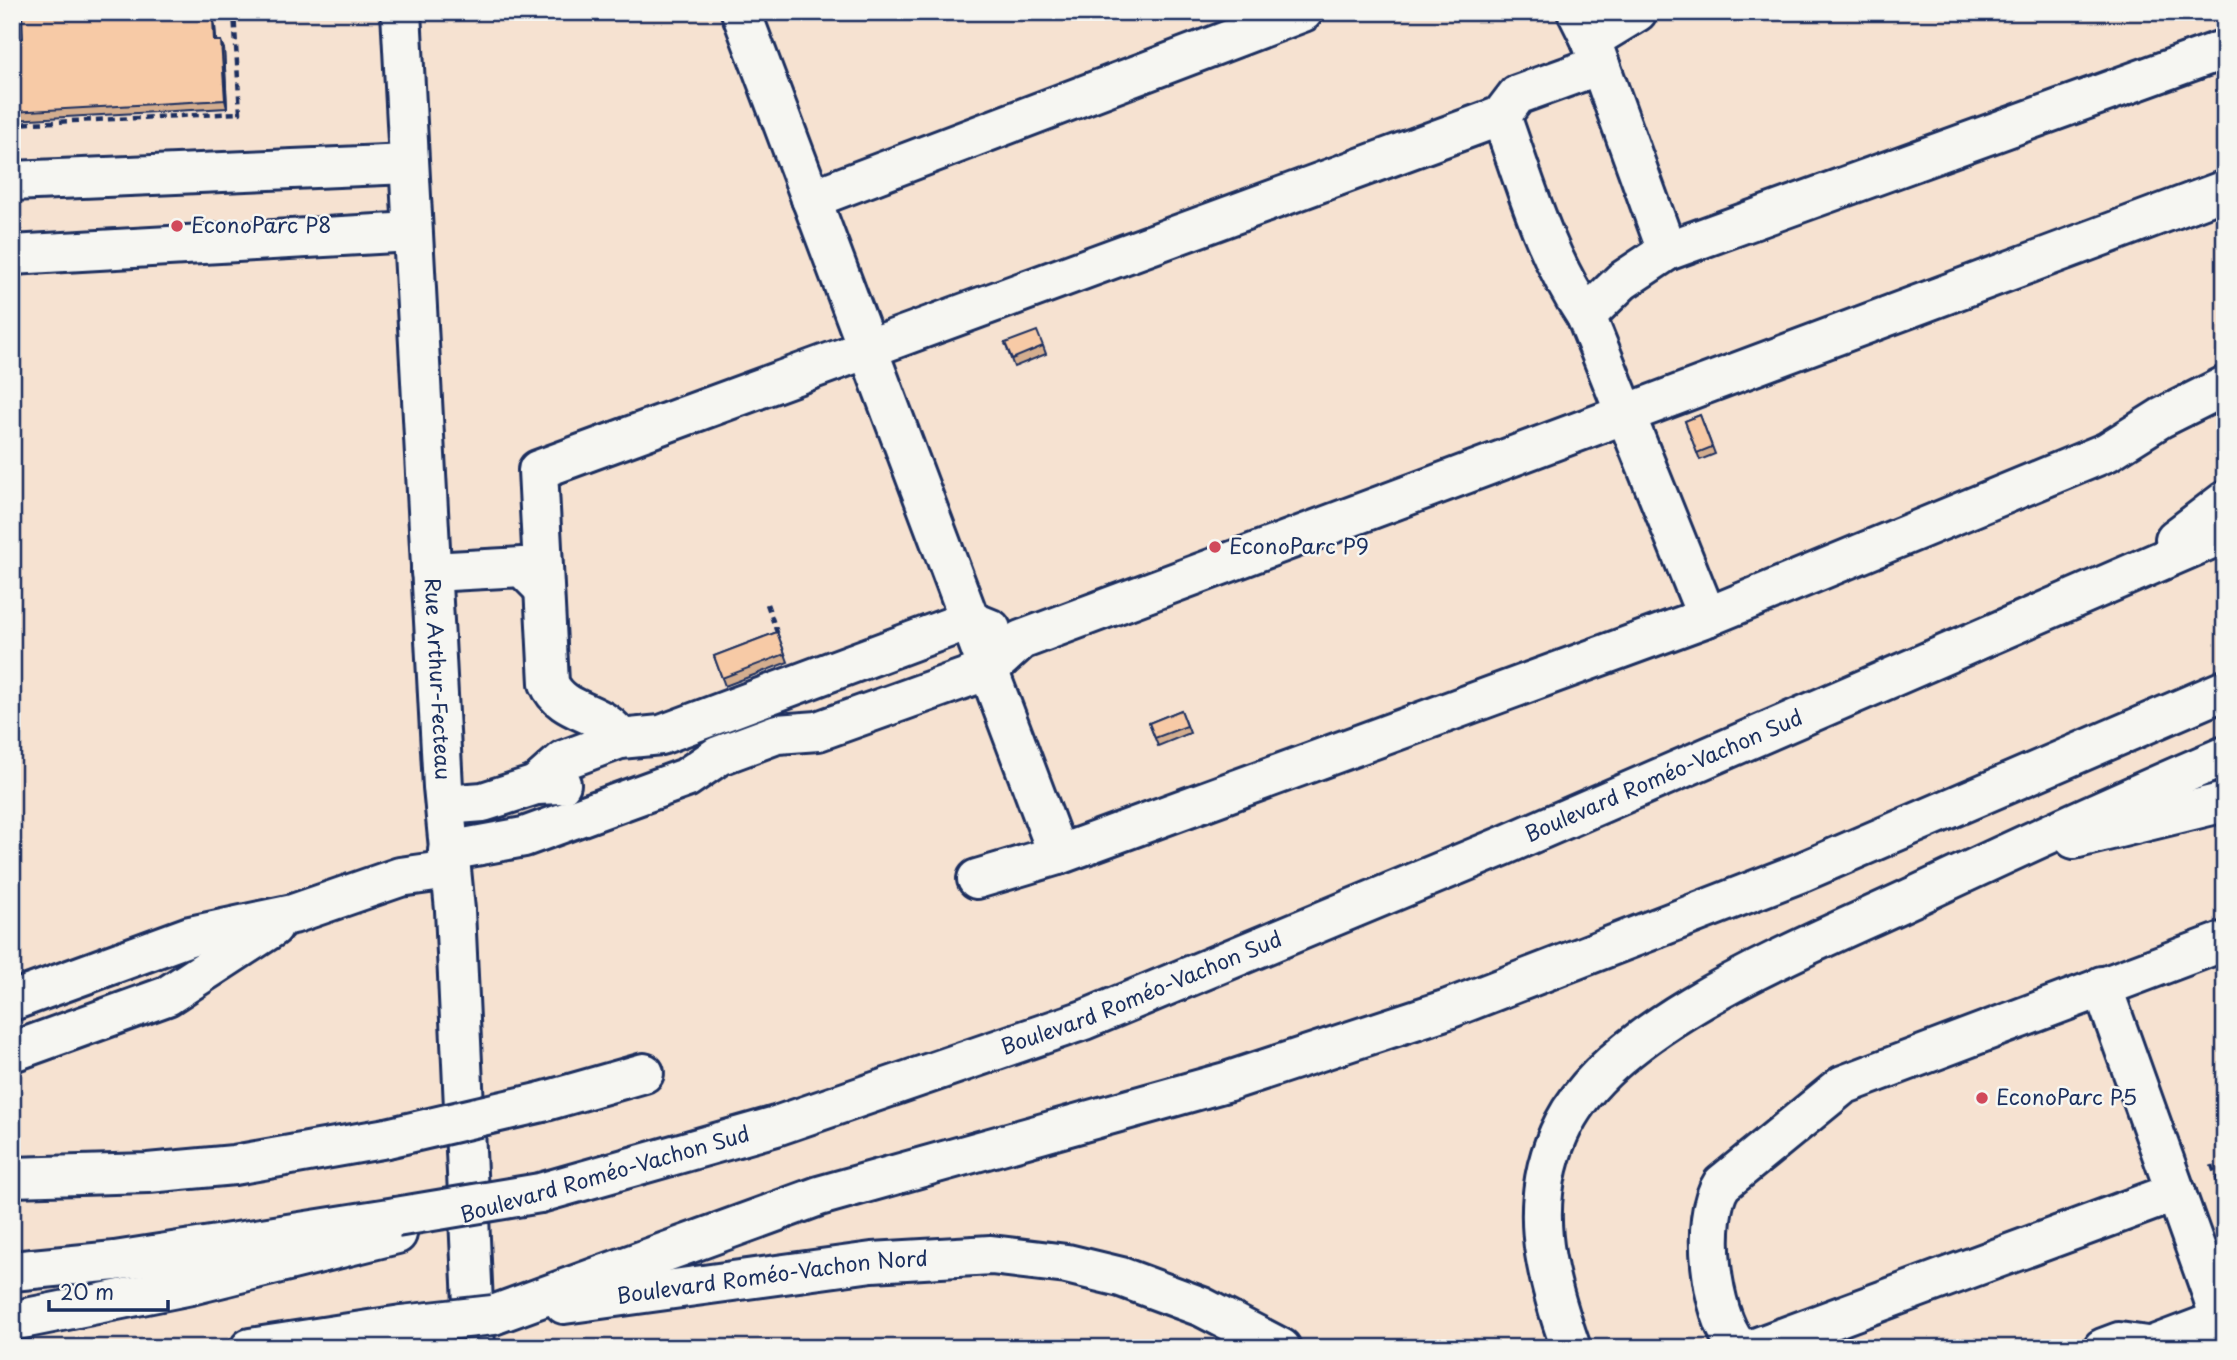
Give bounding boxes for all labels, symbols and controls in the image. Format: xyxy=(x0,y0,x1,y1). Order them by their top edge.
place label: EconoParc P8 xyxy=(191,208,331,240)
marker: EconoParc P8 xyxy=(169,218,185,234)
place label: EconoParc P9 xyxy=(1229,529,1369,561)
marker: EconoParc P9 xyxy=(1207,539,1223,555)
street label: Rue Arthur-Fecteau xyxy=(418,577,461,781)
street label: Boulevard Roméo-Vachon Sud xyxy=(1519,700,1807,849)
street label: Boulevard Roméo-Vachon Sud xyxy=(996,922,1286,1062)
place label: EconoParc P5 xyxy=(1996,1080,2137,1112)
marker: EconoParc P5 xyxy=(1974,1090,1990,1106)
street label: Boulevard Roméo-Vachon Sud xyxy=(456,1116,753,1230)
street label: Boulevard Roméo-Vachon Nord xyxy=(614,1241,929,1311)
scale bar xyxy=(49,1269,168,1313)
text: 20 m xyxy=(60,1275,114,1307)

